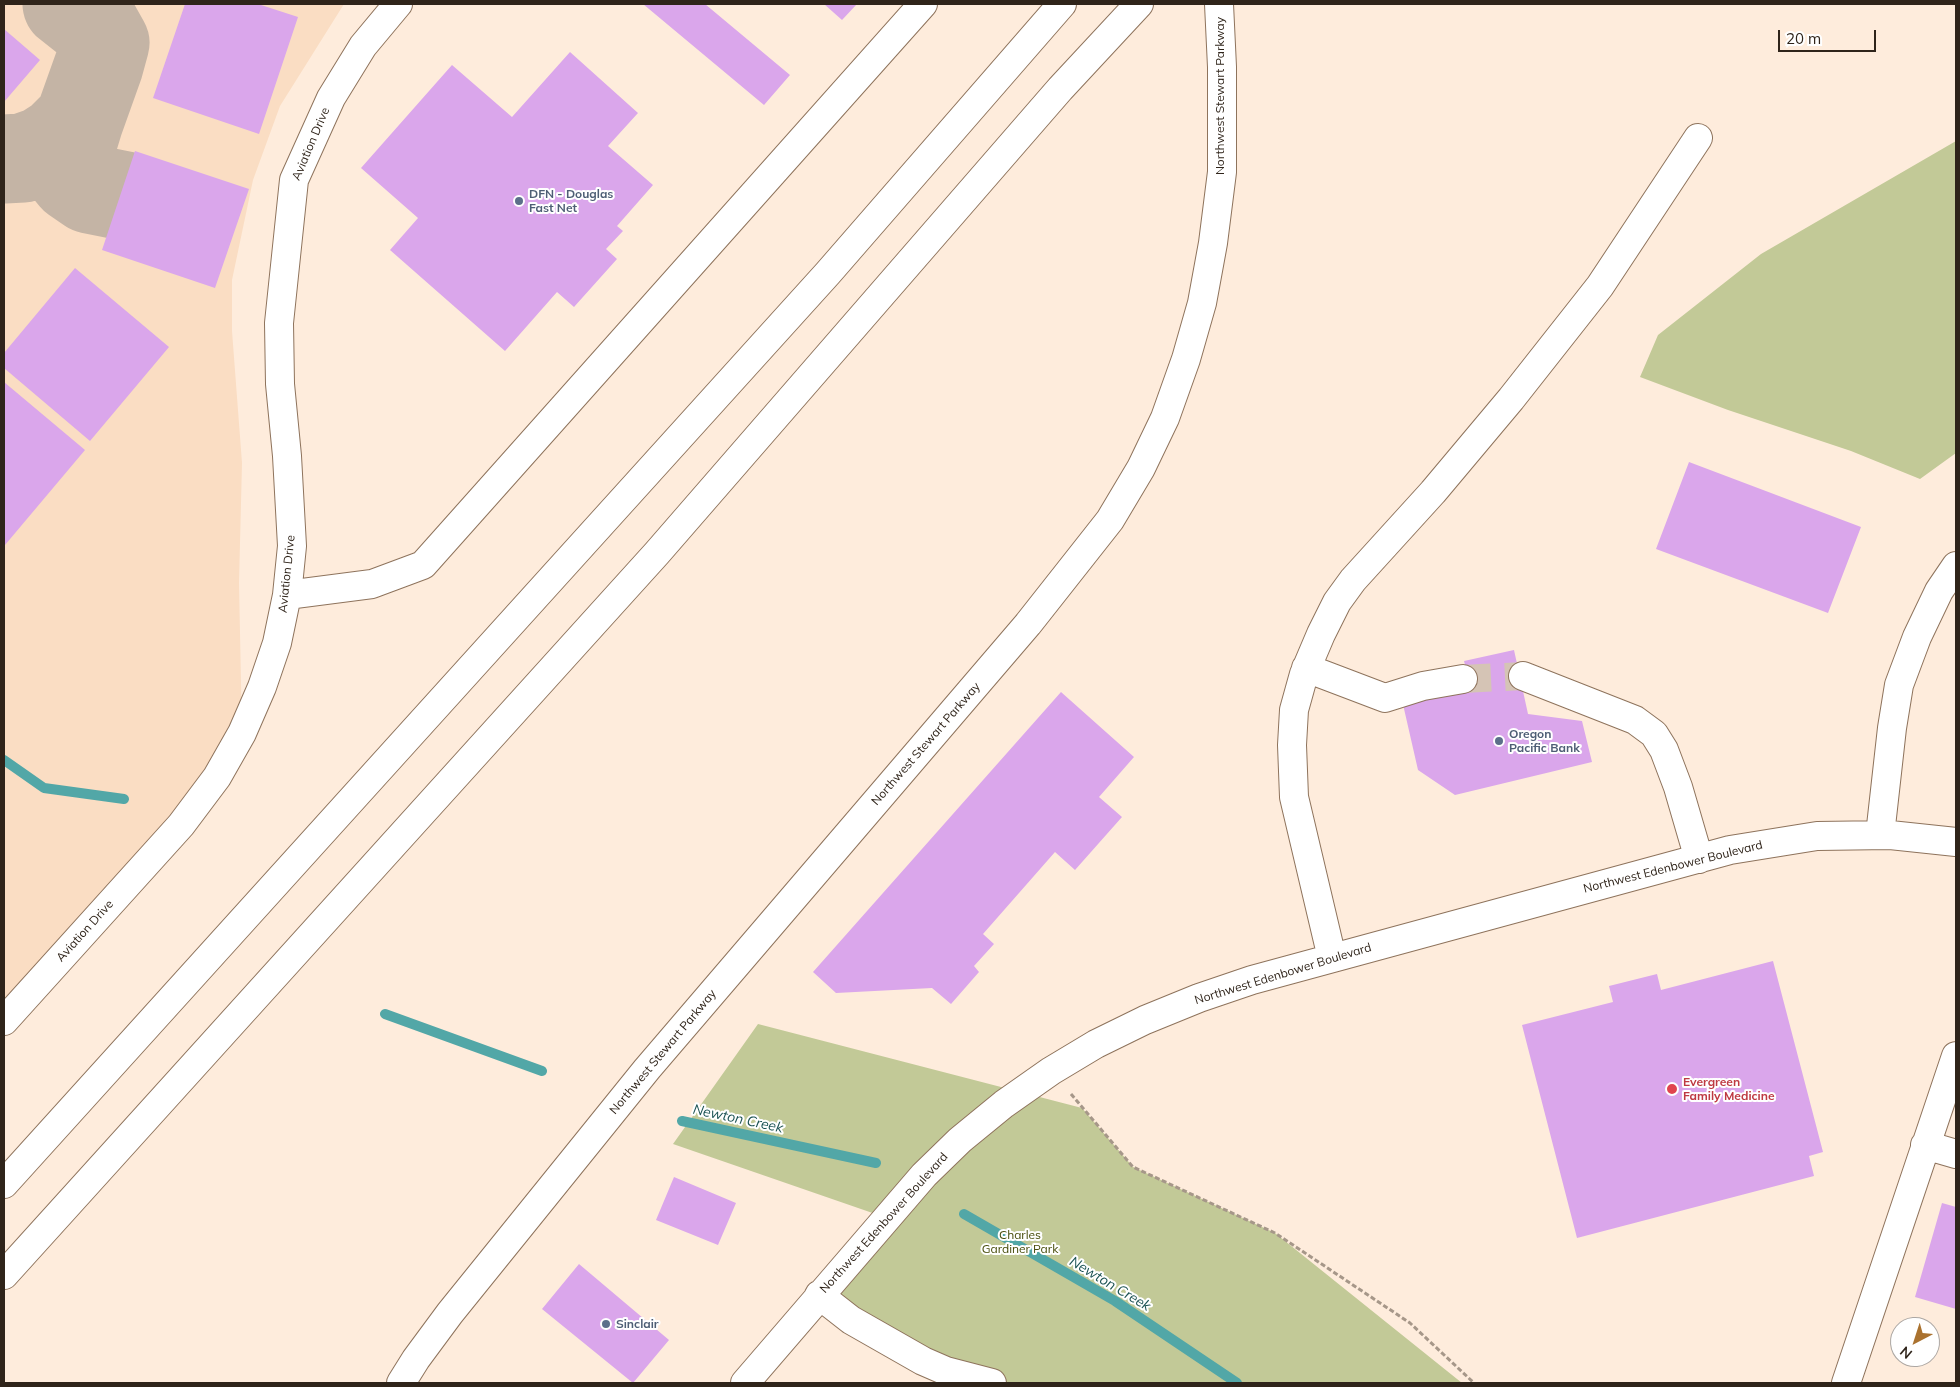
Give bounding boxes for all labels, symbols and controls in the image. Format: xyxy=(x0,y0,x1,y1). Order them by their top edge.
street label: Northwest Stewart Parkway xyxy=(1213,17,1227,175)
scale bar xyxy=(1780,20,1878,52)
text: 20 m xyxy=(1786,29,1821,48)
street label: Aviation Drive xyxy=(289,105,333,183)
place label: DFN - Douglas Fast Net xyxy=(529,187,613,215)
marker: DFN - Douglas Fast Net xyxy=(513,195,525,207)
street label: Aviation Drive xyxy=(276,534,298,614)
street label: Northwest Stewart Parkway xyxy=(869,680,983,808)
place label: Oregon Pacific Bank xyxy=(1509,727,1580,755)
marker: Oregon Pacific Bank xyxy=(1493,735,1505,747)
street label: Northwest Edenbower Boulevard xyxy=(1582,838,1764,896)
street label: Aviation Drive xyxy=(54,897,116,965)
street label: Northwest Edenbower Boulevard xyxy=(1193,940,1373,1008)
street label: Northwest Stewart Parkway xyxy=(607,987,719,1117)
place label: Evergreen Family Medicine xyxy=(1683,1075,1774,1103)
marker: Evergreen Family Medicine xyxy=(1665,1082,1679,1096)
water label: Newton Creek xyxy=(691,1101,785,1137)
street label: Northwest Edenbower Boulevard xyxy=(817,1150,951,1296)
park label: Charles Gardiner Park xyxy=(982,1228,1058,1256)
water label: Newton Creek xyxy=(1066,1253,1154,1315)
place label: Sinclair xyxy=(616,1317,659,1331)
north arrow xyxy=(1890,1317,1940,1367)
marker: Sinclair xyxy=(600,1318,612,1330)
text: N xyxy=(1896,1342,1916,1363)

